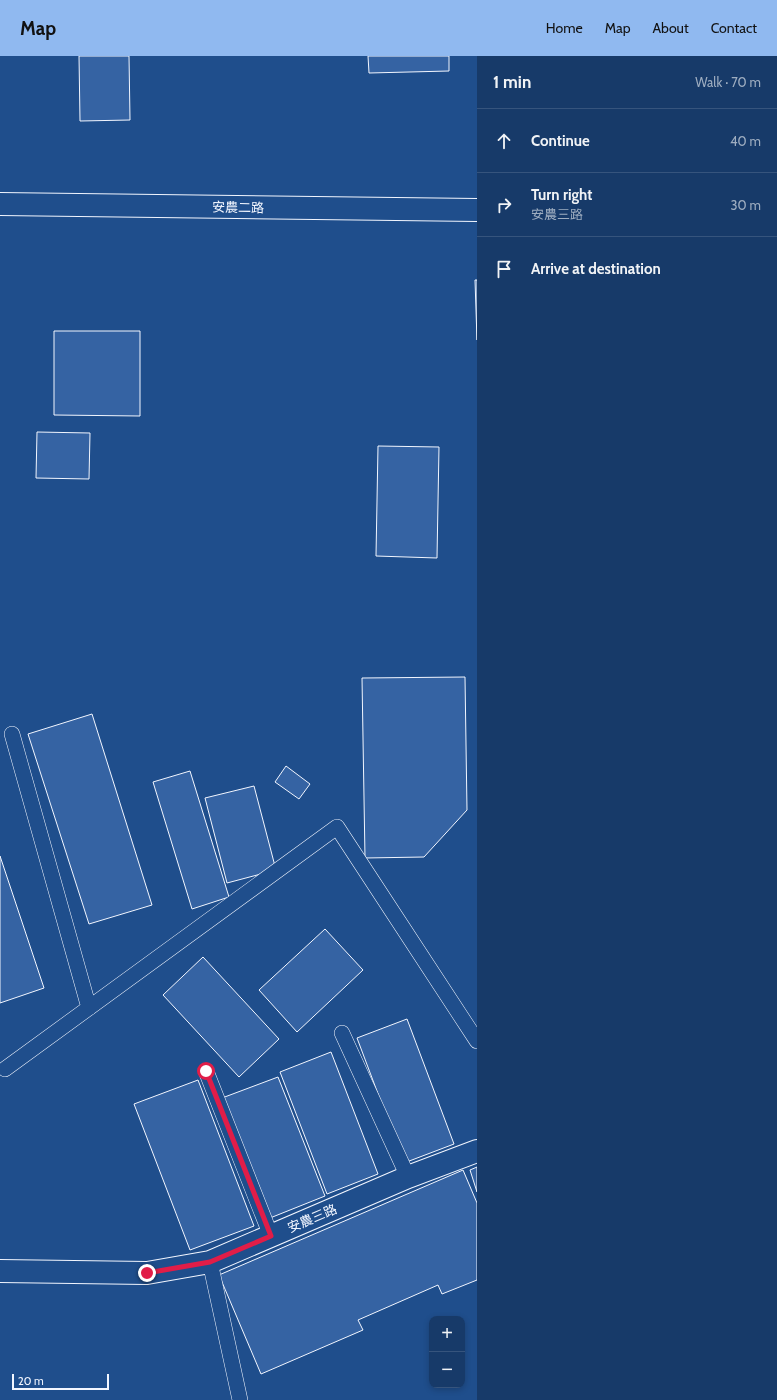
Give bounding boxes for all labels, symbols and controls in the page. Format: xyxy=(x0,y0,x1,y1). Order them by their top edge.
text: Map xyxy=(20,17,56,40)
text: Home xyxy=(546,19,583,37)
text: Map xyxy=(605,19,630,37)
text: About xyxy=(652,19,689,37)
text: Contact xyxy=(711,19,757,37)
text: 1 min xyxy=(493,72,531,92)
text: Walk · 70 m xyxy=(695,74,761,90)
icon: ahead xyxy=(493,130,515,152)
text: Continue xyxy=(531,132,590,150)
text: 40 m xyxy=(730,133,761,149)
text: Turn right xyxy=(531,186,592,204)
icon: right xyxy=(493,194,515,216)
text: 30 m xyxy=(731,197,761,213)
street label: 安農二路 xyxy=(212,199,264,215)
text: 安農三路 xyxy=(531,206,583,222)
icon: arrive xyxy=(493,258,515,280)
text: Arrive at destination xyxy=(531,260,661,278)
route start xyxy=(197,1062,215,1080)
street label: 安農三路 xyxy=(285,1200,339,1236)
route end xyxy=(138,1264,156,1282)
map controls xyxy=(429,1316,465,1388)
button: + xyxy=(429,1316,465,1352)
button: − xyxy=(429,1352,465,1388)
scale bar xyxy=(12,1372,109,1391)
text: 20 m xyxy=(18,1374,44,1388)

